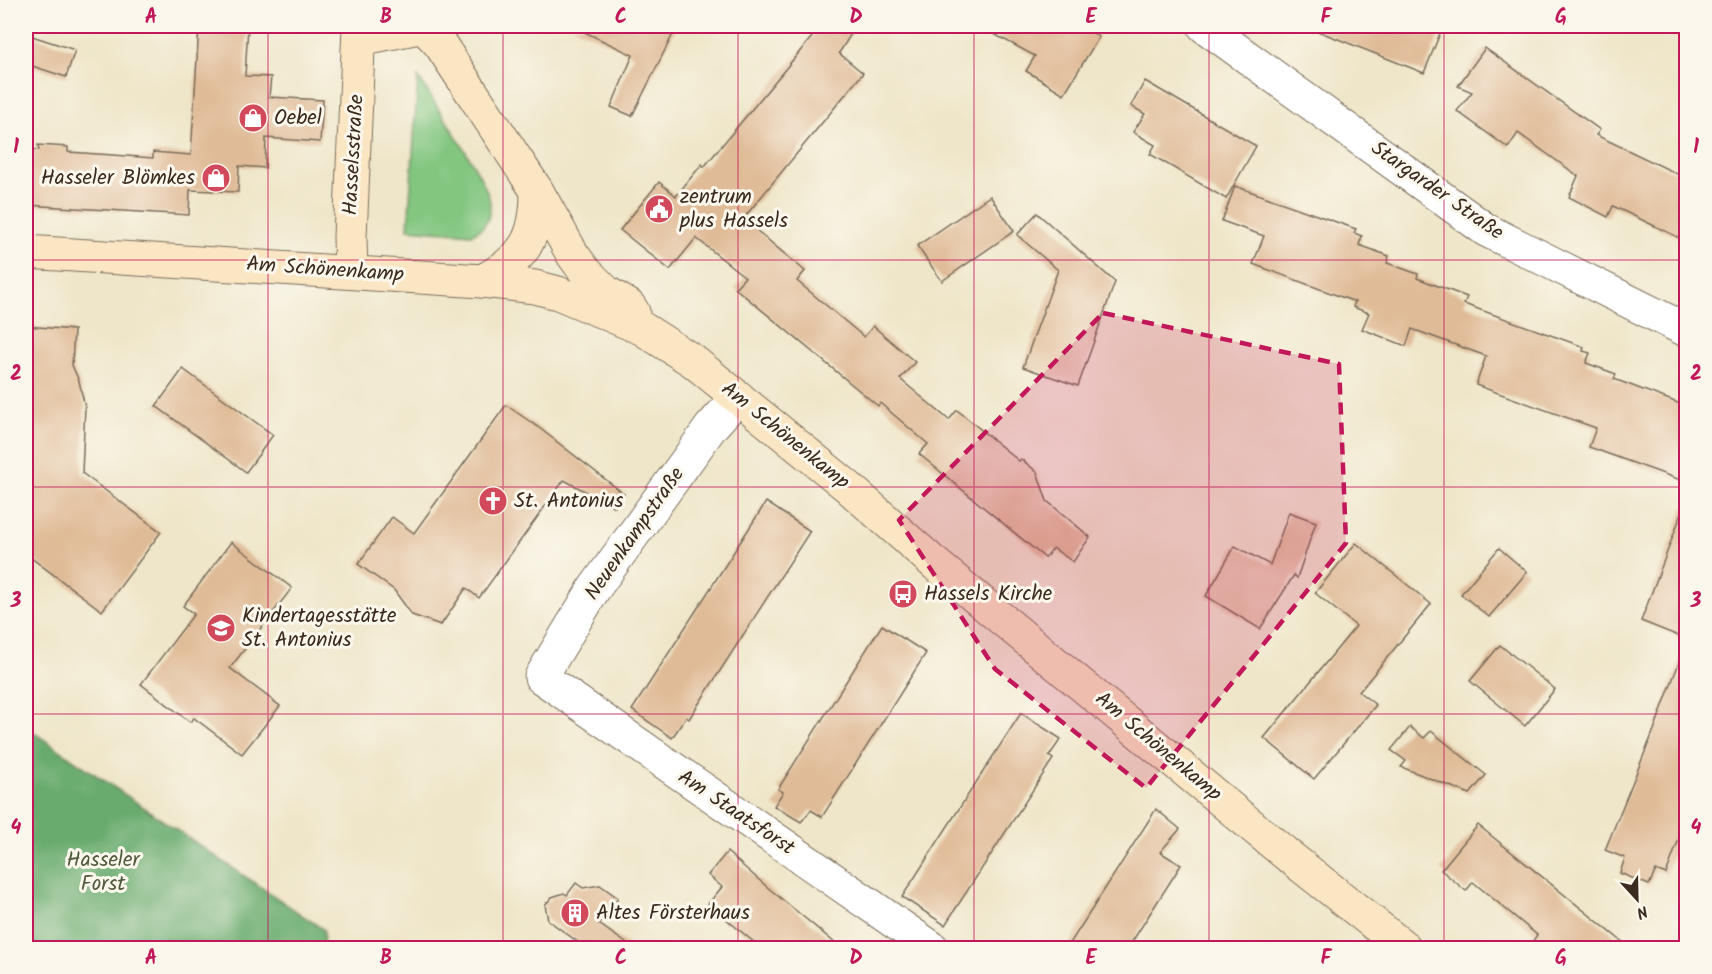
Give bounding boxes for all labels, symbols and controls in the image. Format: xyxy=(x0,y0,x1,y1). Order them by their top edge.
text: A xyxy=(145,2,157,34)
text: B xyxy=(380,2,392,34)
text: C xyxy=(615,2,627,34)
text: D xyxy=(849,2,863,34)
text: E xyxy=(1085,2,1097,34)
text: F xyxy=(1321,2,1333,34)
text: G xyxy=(1555,2,1567,34)
street label: Hasselsstraße xyxy=(334,93,374,216)
shop icon: Oebel xyxy=(237,102,269,134)
place label: Oebel xyxy=(274,102,322,135)
text: 1 xyxy=(13,132,19,164)
text: 1 xyxy=(1693,132,1699,164)
street label: Stargarder Straße xyxy=(1364,133,1511,250)
place label: Hasseler Blömkes xyxy=(41,162,195,195)
shop icon: Hasseler Blömkes xyxy=(200,162,232,194)
place label: zentrum plus Hassels xyxy=(679,181,788,238)
public building icon: zentrum plus Hassels xyxy=(643,193,675,225)
street label: Am Schönenkamp xyxy=(245,248,405,292)
text: 2 xyxy=(10,359,22,391)
text: 2 xyxy=(1690,359,1702,391)
street label: Am Schönenkamp xyxy=(713,374,857,498)
street label: Neuenkampstraße xyxy=(577,460,694,608)
church icon: St. Antonius xyxy=(477,485,509,517)
place label: St. Antonius xyxy=(514,485,624,518)
bus stop icon: Hassels Kirche xyxy=(887,578,919,610)
place label: Hassels Kirche xyxy=(924,578,1053,611)
text: 3 xyxy=(10,586,22,618)
text: 3 xyxy=(1690,586,1702,618)
place label: Kindertagesstätte St. Antonius xyxy=(242,600,397,657)
school or university icon: Kindertagesstätte St. Antonius xyxy=(205,612,237,644)
street label: Am Schönenkamp xyxy=(1087,684,1229,810)
street label: Am Staatsforst xyxy=(671,761,802,865)
text: 4 xyxy=(11,813,22,845)
text: 4 xyxy=(1691,813,1702,845)
park label: Hasseler Forst xyxy=(67,844,140,901)
north arrow xyxy=(1607,869,1667,929)
building icon: Altes Försterhaus xyxy=(559,897,591,929)
place label: Altes Försterhaus xyxy=(596,897,750,930)
text: N xyxy=(1633,898,1651,925)
text: A xyxy=(145,943,157,974)
text: B xyxy=(380,943,392,974)
text: C xyxy=(615,943,627,974)
text: D xyxy=(849,943,863,974)
text: E xyxy=(1085,943,1097,974)
text: F xyxy=(1321,943,1333,974)
text: G xyxy=(1555,943,1567,974)

